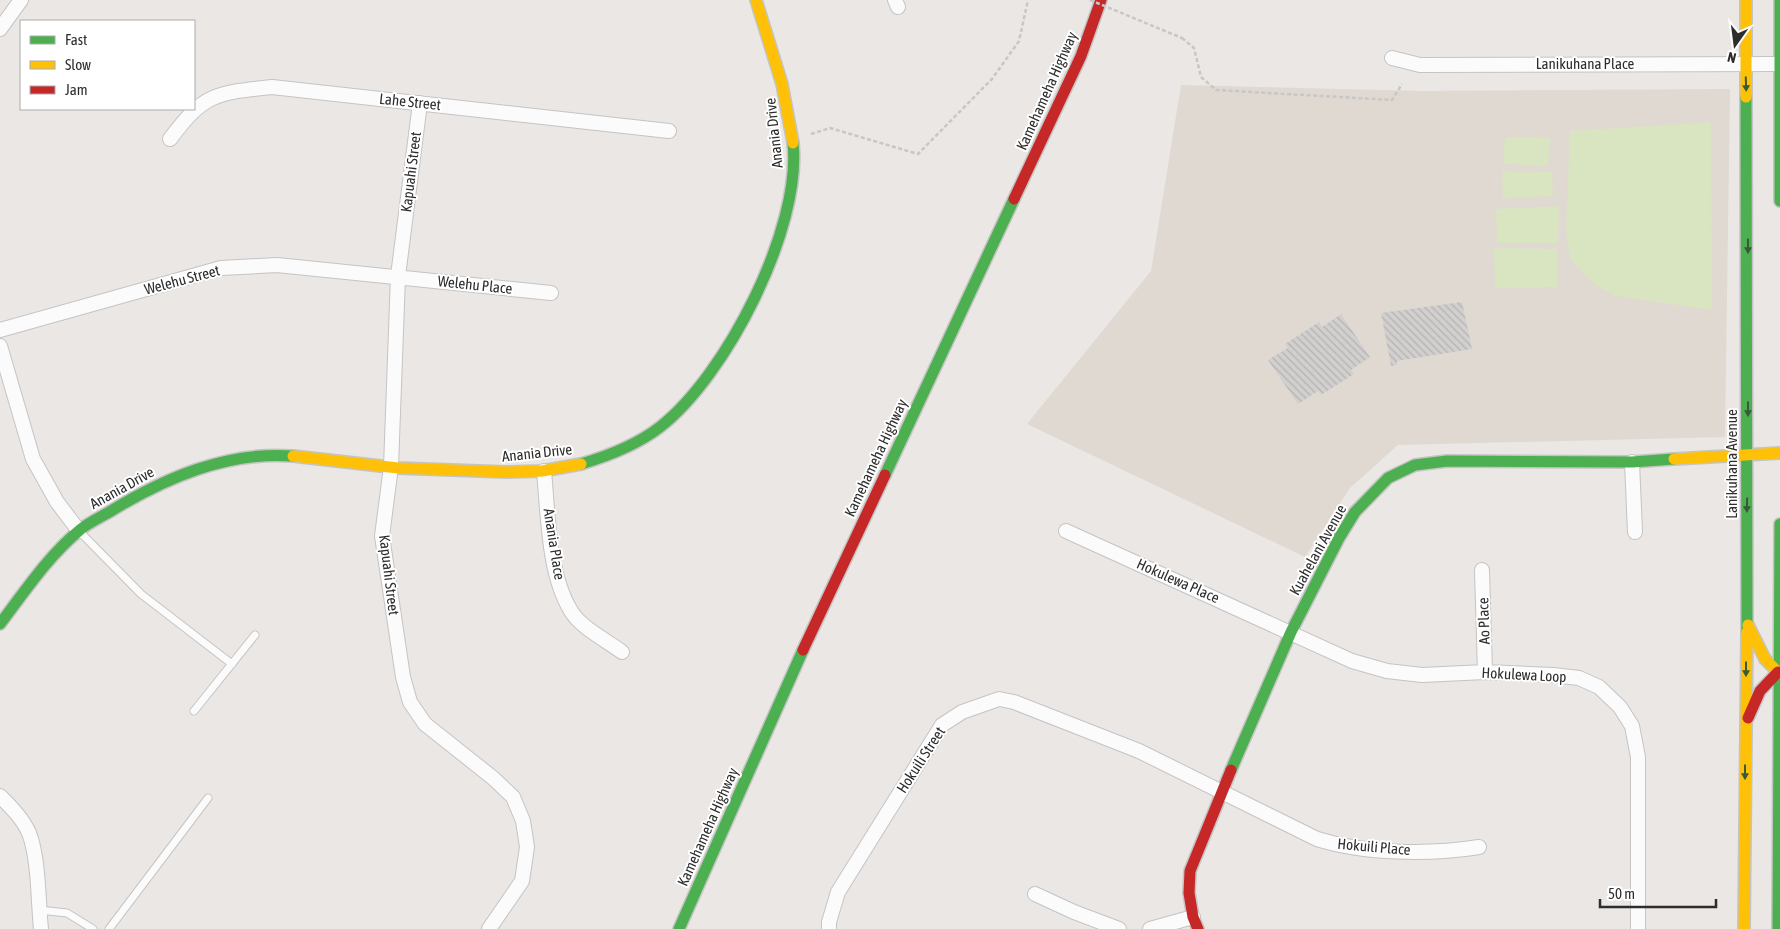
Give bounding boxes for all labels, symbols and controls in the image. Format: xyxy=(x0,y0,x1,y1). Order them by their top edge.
legend xyxy=(20,20,195,110)
north arrow xyxy=(1710,20,1760,70)
street label: Kamehameha Highway xyxy=(1013,29,1080,153)
text: Fast xyxy=(65,31,87,48)
text: N xyxy=(1726,49,1738,66)
street label: Lanikuhana Place xyxy=(1536,55,1634,72)
text: Slow xyxy=(65,56,91,73)
one-way arrow xyxy=(1743,76,1751,92)
text: Jam xyxy=(65,81,88,98)
street label: Lahe Street xyxy=(378,90,442,113)
street label: Anania Drive xyxy=(761,97,786,169)
street label: Kapuahi Street xyxy=(397,131,424,213)
one-way arrow xyxy=(1744,238,1752,254)
street label: Welehu Street xyxy=(142,261,221,298)
street label: Welehu Place xyxy=(437,272,513,297)
street label: Kamehameha Highway xyxy=(841,396,910,519)
one-way arrow xyxy=(1744,401,1752,417)
street label: Lanikuhana Avenue xyxy=(1723,409,1740,519)
street label: Anania Drive xyxy=(501,440,573,465)
street label: Anania Drive xyxy=(87,463,157,512)
one-way arrow xyxy=(1743,497,1751,513)
street label: Kuahelani Avenue xyxy=(1286,501,1350,598)
street label: Anania Place xyxy=(540,507,569,581)
street label: Kapuahi Street xyxy=(376,534,403,616)
street label: Hokulewa Place xyxy=(1134,555,1222,606)
street label: Ao Place xyxy=(1474,597,1493,645)
one-way arrow xyxy=(1742,662,1750,678)
street label: Hokulewa Loop xyxy=(1481,664,1567,685)
street label: Hokuili Street xyxy=(893,723,948,796)
one-way arrow xyxy=(1741,764,1749,780)
street label: Kamehameha Highway xyxy=(674,765,741,889)
street label: Hokuili Place xyxy=(1337,835,1411,858)
scale bar xyxy=(1600,876,1716,908)
text: 50 m xyxy=(1608,885,1635,902)

